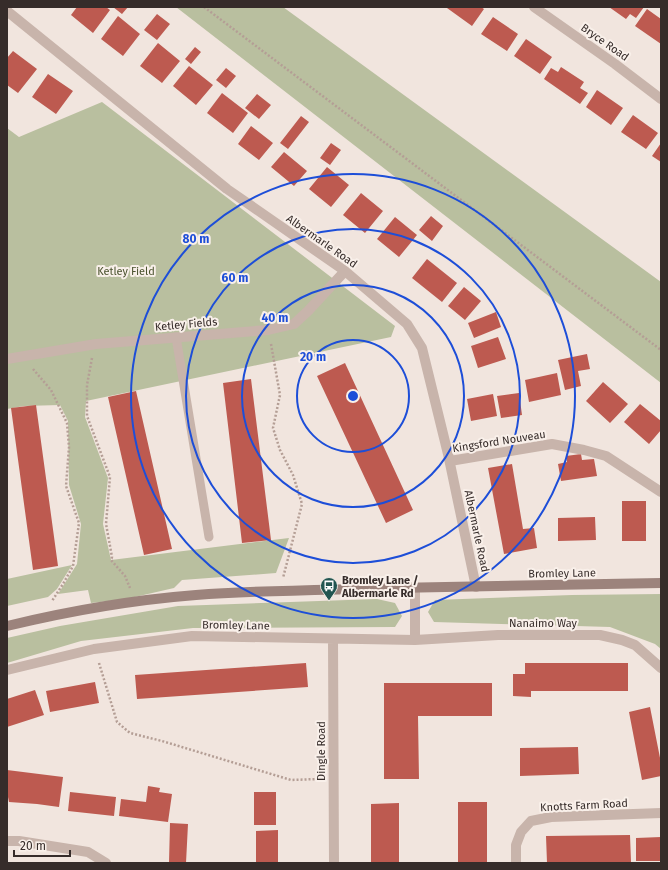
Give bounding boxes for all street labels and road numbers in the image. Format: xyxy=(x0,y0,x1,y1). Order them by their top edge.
street label: Bryce Road xyxy=(578,21,631,64)
street label: Albermarle Road xyxy=(284,212,360,271)
street label: Ketley Fields xyxy=(154,315,218,334)
street label: Kingsford Nouveau xyxy=(452,428,547,455)
street label: Albermarle Road xyxy=(461,489,492,573)
street label: Bromley Lane xyxy=(528,566,596,581)
street label: Nanaimo Way xyxy=(509,617,577,630)
street label: Bromley Lane xyxy=(202,618,270,633)
street label: Dingle Road xyxy=(315,721,328,781)
street label: Knotts Farm Road xyxy=(540,797,628,814)

